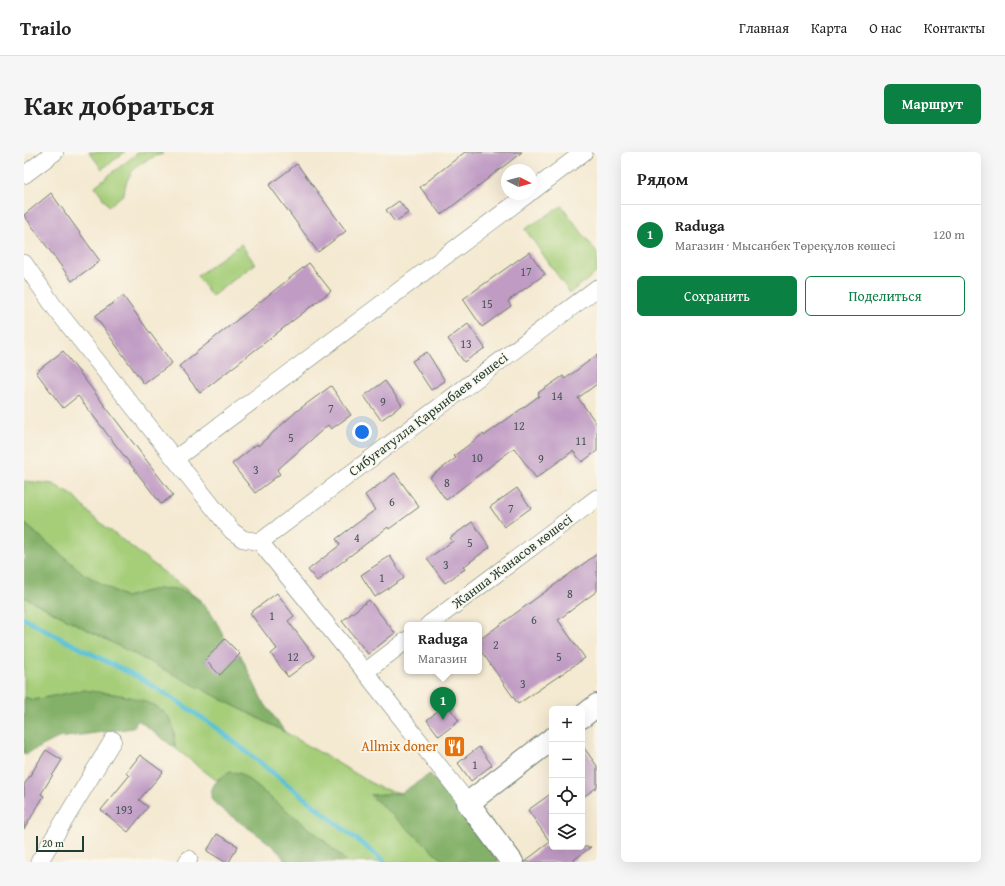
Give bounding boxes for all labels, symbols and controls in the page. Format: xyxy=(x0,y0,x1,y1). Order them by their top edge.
text: Trailo xyxy=(20,14,71,42)
text: Главная xyxy=(739,18,789,38)
text: Карта xyxy=(811,18,847,38)
text: О нас xyxy=(869,18,902,38)
text: Контакты xyxy=(924,18,985,38)
text: Как добраться xyxy=(24,84,214,125)
button: Маршрут xyxy=(884,84,981,124)
north arrow xyxy=(501,164,537,200)
text: Рядом xyxy=(637,166,688,191)
text: Raduga xyxy=(675,215,725,236)
text: 1 xyxy=(647,225,653,244)
text: 120 m xyxy=(933,225,965,244)
text: Магазин · Мысанбек Төреқұлов көшесі xyxy=(675,236,896,255)
house number: 17 xyxy=(520,263,532,280)
button: Сохранить xyxy=(637,276,797,316)
button: Поделиться xyxy=(805,276,965,316)
house number: 15 xyxy=(481,295,493,312)
house number: 13 xyxy=(460,335,472,352)
street label: Сибуғатулла Қарынбаев көшесі xyxy=(344,347,512,481)
house number: 14 xyxy=(551,387,563,404)
house number: 9 xyxy=(380,393,386,410)
house number: 7 xyxy=(328,400,334,417)
house number: 12 xyxy=(513,417,525,434)
your location xyxy=(352,422,372,442)
house number: 5 xyxy=(288,429,294,446)
house number: 11 xyxy=(575,432,587,449)
house number: 10 xyxy=(471,449,483,466)
house number: 9 xyxy=(538,450,544,467)
house number: 3 xyxy=(253,461,259,478)
house number: 8 xyxy=(444,474,450,491)
house number: 6 xyxy=(389,493,395,510)
house number: 7 xyxy=(508,500,514,517)
street label: Жанша Жанасов көшесі xyxy=(447,509,577,614)
house number: 4 xyxy=(354,529,360,546)
house number: 5 xyxy=(467,534,473,551)
house number: 3 xyxy=(443,556,449,573)
house number: 1 xyxy=(379,569,385,586)
house number: 8 xyxy=(567,585,573,602)
house number: 1 xyxy=(269,607,275,624)
house number: 6 xyxy=(531,611,537,628)
popup xyxy=(404,622,482,674)
text: Raduga xyxy=(418,628,468,649)
house number: 2 xyxy=(493,636,499,653)
house number: 12 xyxy=(287,648,299,665)
house number: 5 xyxy=(556,648,562,665)
text: Магазин xyxy=(418,649,467,668)
house number: 3 xyxy=(520,675,526,692)
pin: 1 xyxy=(430,687,456,720)
map controls xyxy=(549,706,585,850)
button: + xyxy=(549,706,585,742)
restaurant icon: Allmix doner xyxy=(441,733,467,759)
place label: Allmix doner xyxy=(361,736,438,756)
button: − xyxy=(549,742,585,778)
house number: 1 xyxy=(472,756,478,773)
button: locate xyxy=(549,778,585,814)
house number: 193 xyxy=(115,801,133,818)
button: layers xyxy=(549,814,585,850)
scale bar xyxy=(36,834,84,853)
text: 20 m xyxy=(42,835,64,851)

